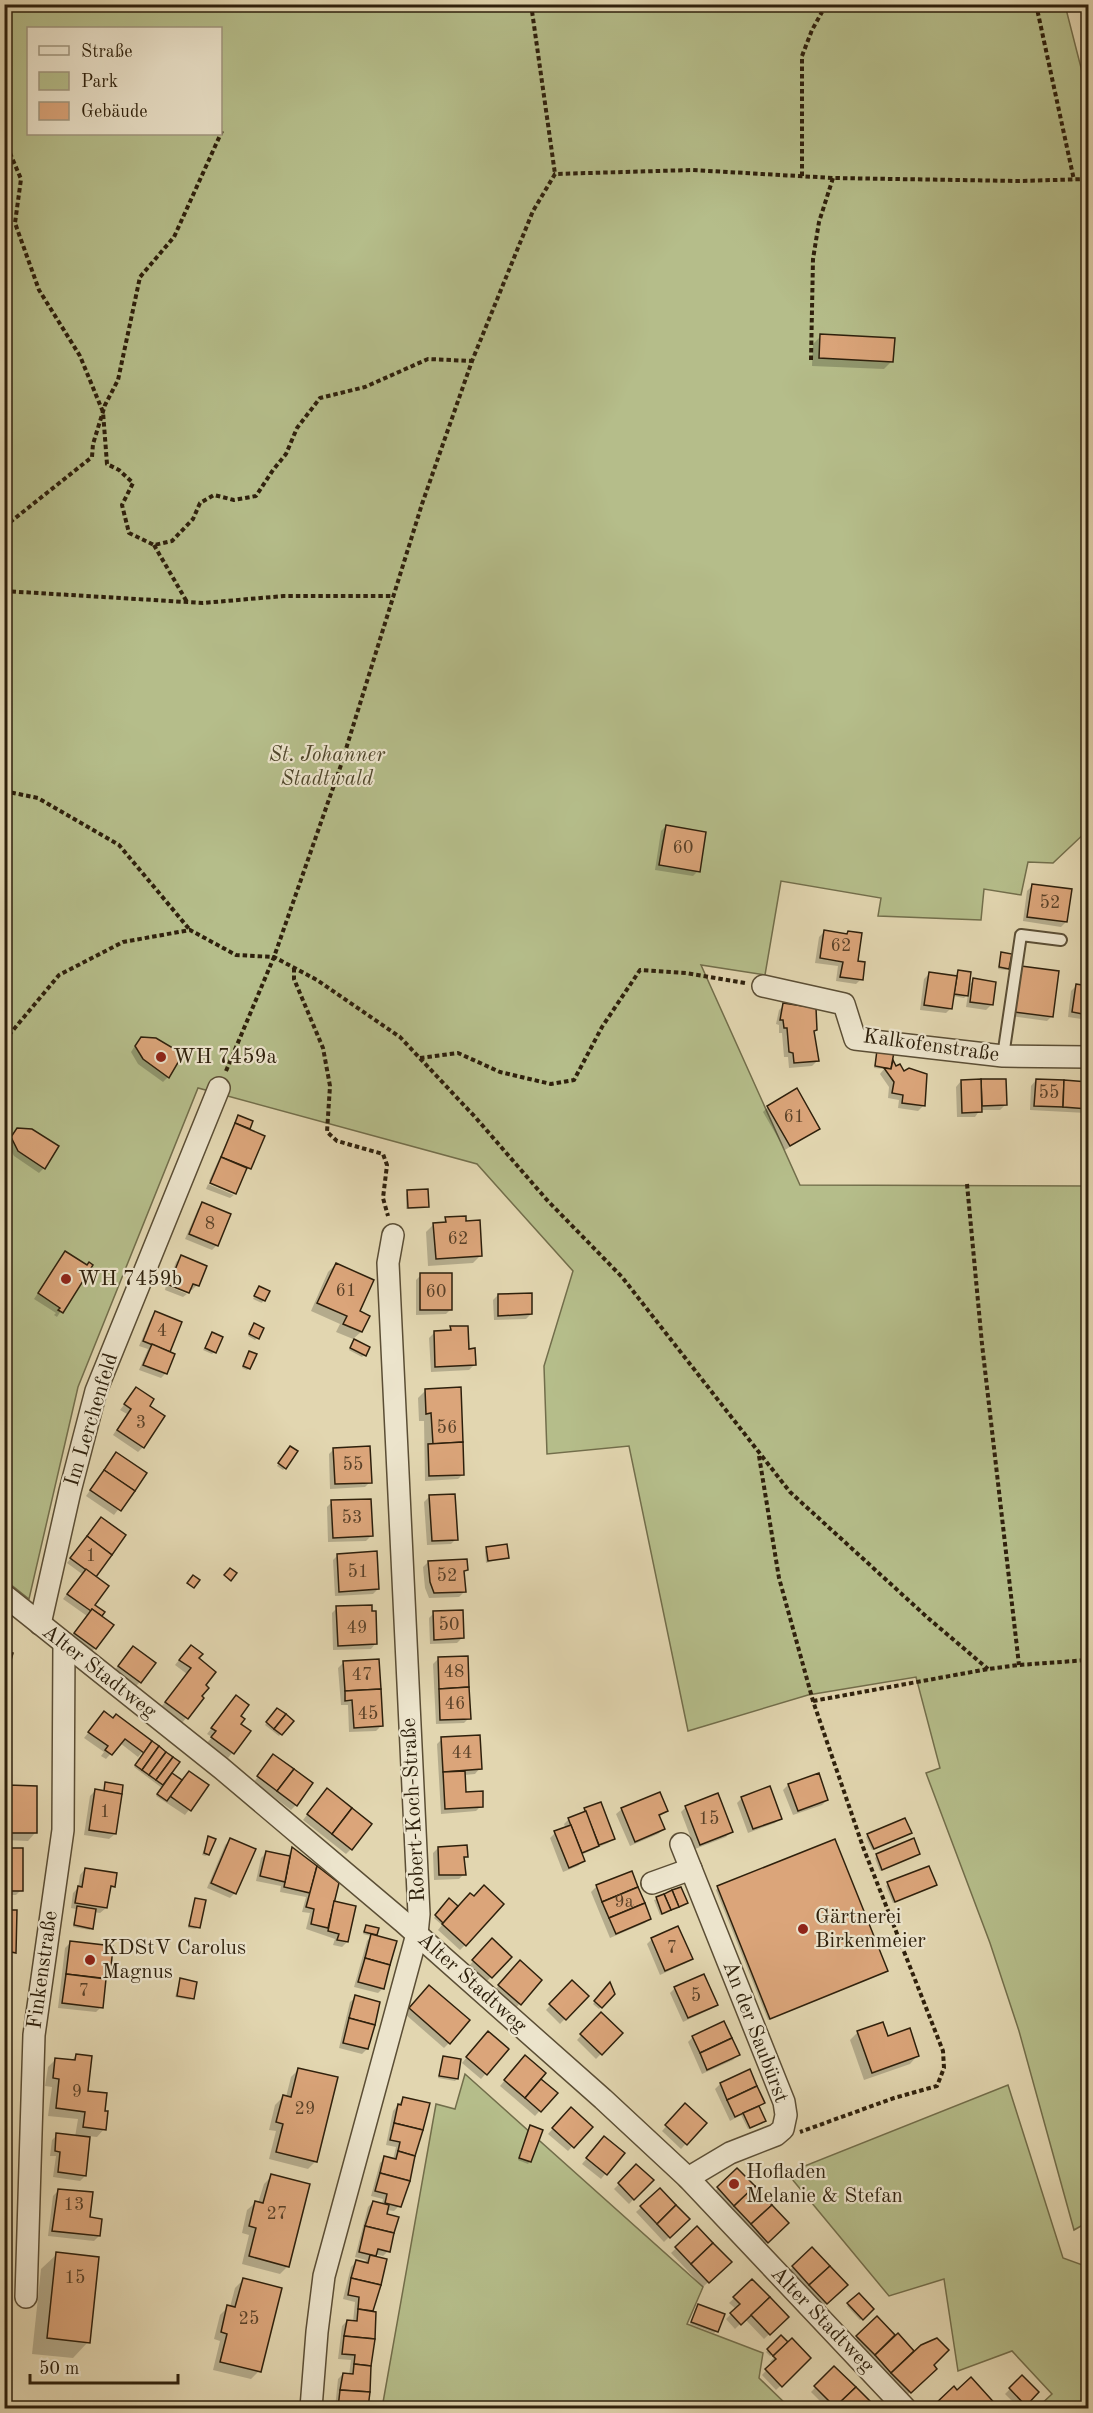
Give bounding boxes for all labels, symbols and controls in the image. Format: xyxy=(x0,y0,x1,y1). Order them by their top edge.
legend xyxy=(27,27,222,135)
text: Straße xyxy=(81,43,132,61)
text: Park xyxy=(81,73,118,91)
text: Gebäude xyxy=(81,103,148,121)
park label: St. Johanner Stadtwald xyxy=(269,745,386,790)
house number: 60 xyxy=(673,839,693,857)
house number: 52 xyxy=(1040,894,1060,912)
house number: 62 xyxy=(831,937,851,955)
street label: Kalkofenstraße xyxy=(862,1026,1000,1066)
place label: WH 7459a xyxy=(173,1047,277,1068)
marker: WH 7459a xyxy=(154,1050,168,1064)
house number: 55 xyxy=(1039,1084,1059,1102)
house number: 61 xyxy=(784,1108,804,1126)
house number: 8 xyxy=(205,1215,215,1233)
house number: 62 xyxy=(448,1230,468,1248)
place label: WH 7459b xyxy=(78,1269,182,1290)
marker: WH 7459b xyxy=(59,1272,73,1286)
house number: 61 xyxy=(336,1282,356,1300)
house number: 60 xyxy=(426,1283,446,1301)
house number: 4 xyxy=(157,1322,167,1340)
street label: Im Lerchenfeld xyxy=(62,1351,122,1489)
house number: 3 xyxy=(136,1414,146,1432)
house number: 56 xyxy=(437,1419,457,1437)
house number: 55 xyxy=(343,1456,363,1474)
house number: 53 xyxy=(342,1509,362,1527)
house number: 1 xyxy=(86,1547,96,1565)
house number: 51 xyxy=(348,1563,368,1581)
house number: 52 xyxy=(437,1567,457,1585)
house number: 50 xyxy=(439,1616,459,1634)
house number: 49 xyxy=(347,1619,367,1637)
street label: Alter Stadtweg xyxy=(38,1621,161,1723)
house number: 48 xyxy=(444,1663,464,1681)
house number: 47 xyxy=(352,1666,372,1684)
house number: 46 xyxy=(445,1695,465,1713)
house number: 45 xyxy=(358,1705,378,1723)
street label: Robert-Koch-Straße xyxy=(399,1717,429,1903)
house number: 44 xyxy=(452,1744,472,1762)
house number: 1 xyxy=(100,1803,110,1821)
house number: 15 xyxy=(699,1810,719,1828)
house number: 9a xyxy=(614,1893,634,1911)
place label: Gärtnerei Birkenmeier xyxy=(815,1907,926,1952)
street label: Finkenstraße xyxy=(24,1909,62,2031)
marker: Gärtnerei Birkenmeier xyxy=(796,1922,810,1936)
street label: Alter Stadtweg xyxy=(413,1929,531,2038)
place label: KDStV Carolus Magnus xyxy=(102,1938,246,1983)
house number: 7 xyxy=(667,1939,677,1957)
marker: KDStV Carolus Magnus xyxy=(83,1953,97,1967)
street label: An der Saubürst xyxy=(718,1958,792,2106)
house number: 7 xyxy=(79,1982,89,2000)
house number: 5 xyxy=(691,1987,701,2005)
house number: 9 xyxy=(72,2083,82,2101)
house number: 29 xyxy=(295,2100,315,2118)
place label: Hofladen Melanie & Stefan xyxy=(746,2162,903,2207)
marker: Hofladen Melanie & Stefan xyxy=(727,2177,741,2191)
house number: 13 xyxy=(64,2196,84,2214)
house number: 27 xyxy=(267,2205,287,2223)
street label: Alter Stadtweg xyxy=(766,2263,878,2378)
house number: 15 xyxy=(65,2269,85,2287)
house number: 25 xyxy=(239,2310,259,2328)
scale bar xyxy=(30,2347,178,2385)
text: 50 m xyxy=(39,2360,79,2378)

